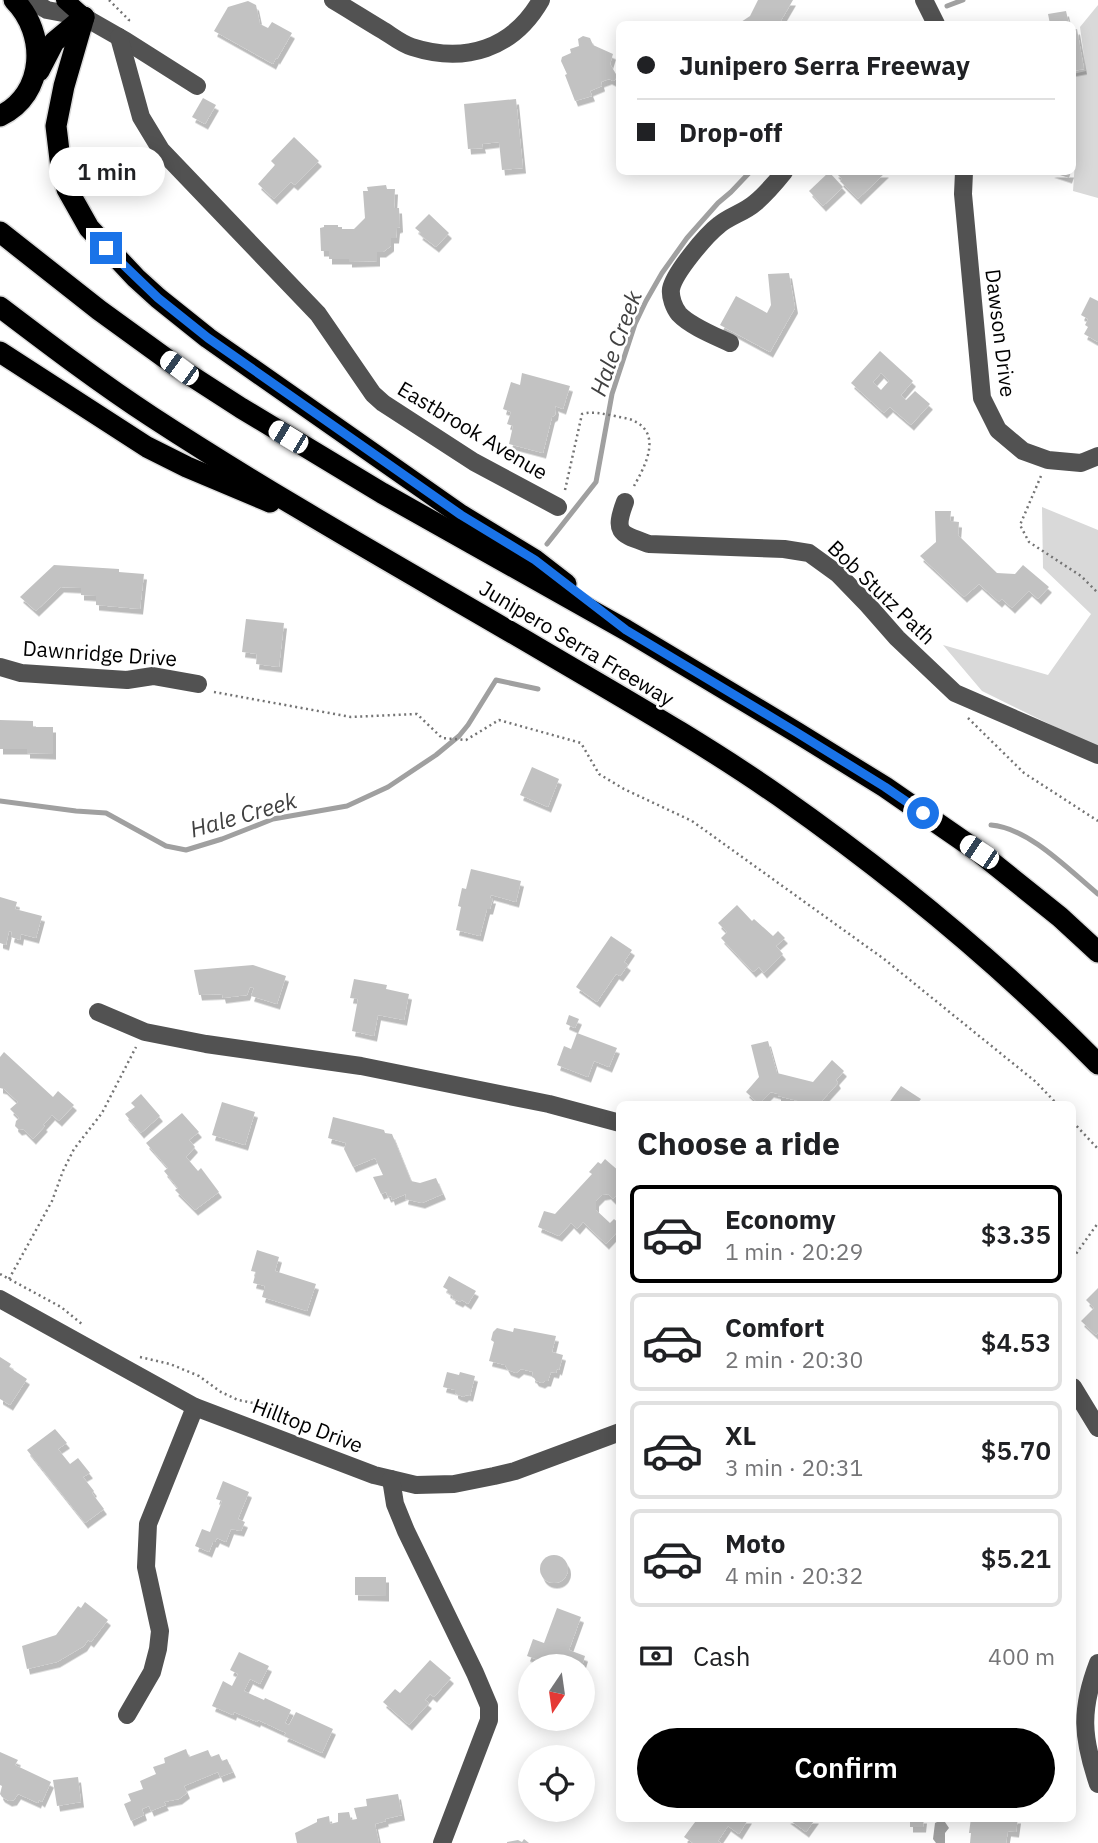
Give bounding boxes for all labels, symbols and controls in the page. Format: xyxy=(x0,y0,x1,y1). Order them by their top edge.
text: Junipero Serra Freeway xyxy=(679,48,970,82)
text: Drop-off xyxy=(679,115,782,149)
callout: 1 min xyxy=(48,146,164,196)
text: 1 min xyxy=(77,156,137,186)
route end xyxy=(90,232,122,264)
street label: Dawson Drive xyxy=(979,267,1023,399)
water label: Hale Creek xyxy=(582,285,648,400)
car xyxy=(156,347,203,389)
street label: Eastbrook Avenue xyxy=(393,374,553,486)
car xyxy=(265,417,312,457)
street label: Bob Stutz Path xyxy=(822,534,942,650)
street label: Junipero Serra Freeway xyxy=(474,574,680,713)
street label: Dawnridge Drive xyxy=(22,634,178,672)
water label: Hale Creek xyxy=(186,784,301,844)
route start xyxy=(907,797,939,829)
car xyxy=(956,832,1003,872)
text: Choose a ride xyxy=(637,1122,840,1164)
text: Economy xyxy=(725,1202,836,1236)
icon: car xyxy=(641,1203,704,1266)
text: $3.35 xyxy=(981,1217,1051,1251)
text: 1 min · 20:29 xyxy=(725,1236,863,1266)
text: Comfort xyxy=(725,1310,824,1344)
icon: car xyxy=(641,1311,704,1374)
text: $4.53 xyxy=(981,1325,1051,1359)
text: 2 min · 20:30 xyxy=(725,1344,863,1374)
street label: Hilltop Drive xyxy=(249,1391,367,1459)
text: XL xyxy=(725,1418,756,1452)
icon: car xyxy=(641,1419,704,1482)
text: $5.70 xyxy=(981,1433,1051,1467)
text: 3 min · 20:31 xyxy=(725,1452,863,1482)
text: Moto xyxy=(725,1526,785,1560)
icon: car xyxy=(641,1527,704,1590)
text: $5.21 xyxy=(981,1541,1051,1575)
text: 4 min · 20:32 xyxy=(725,1560,863,1590)
icon: cash xyxy=(637,1637,675,1675)
text: Cash xyxy=(693,1639,750,1673)
text: 400 m xyxy=(988,1641,1055,1671)
north arrow xyxy=(518,1654,595,1731)
map controls xyxy=(518,1654,595,1822)
button: Confirm xyxy=(637,1728,1055,1808)
button: locate xyxy=(518,1745,595,1822)

